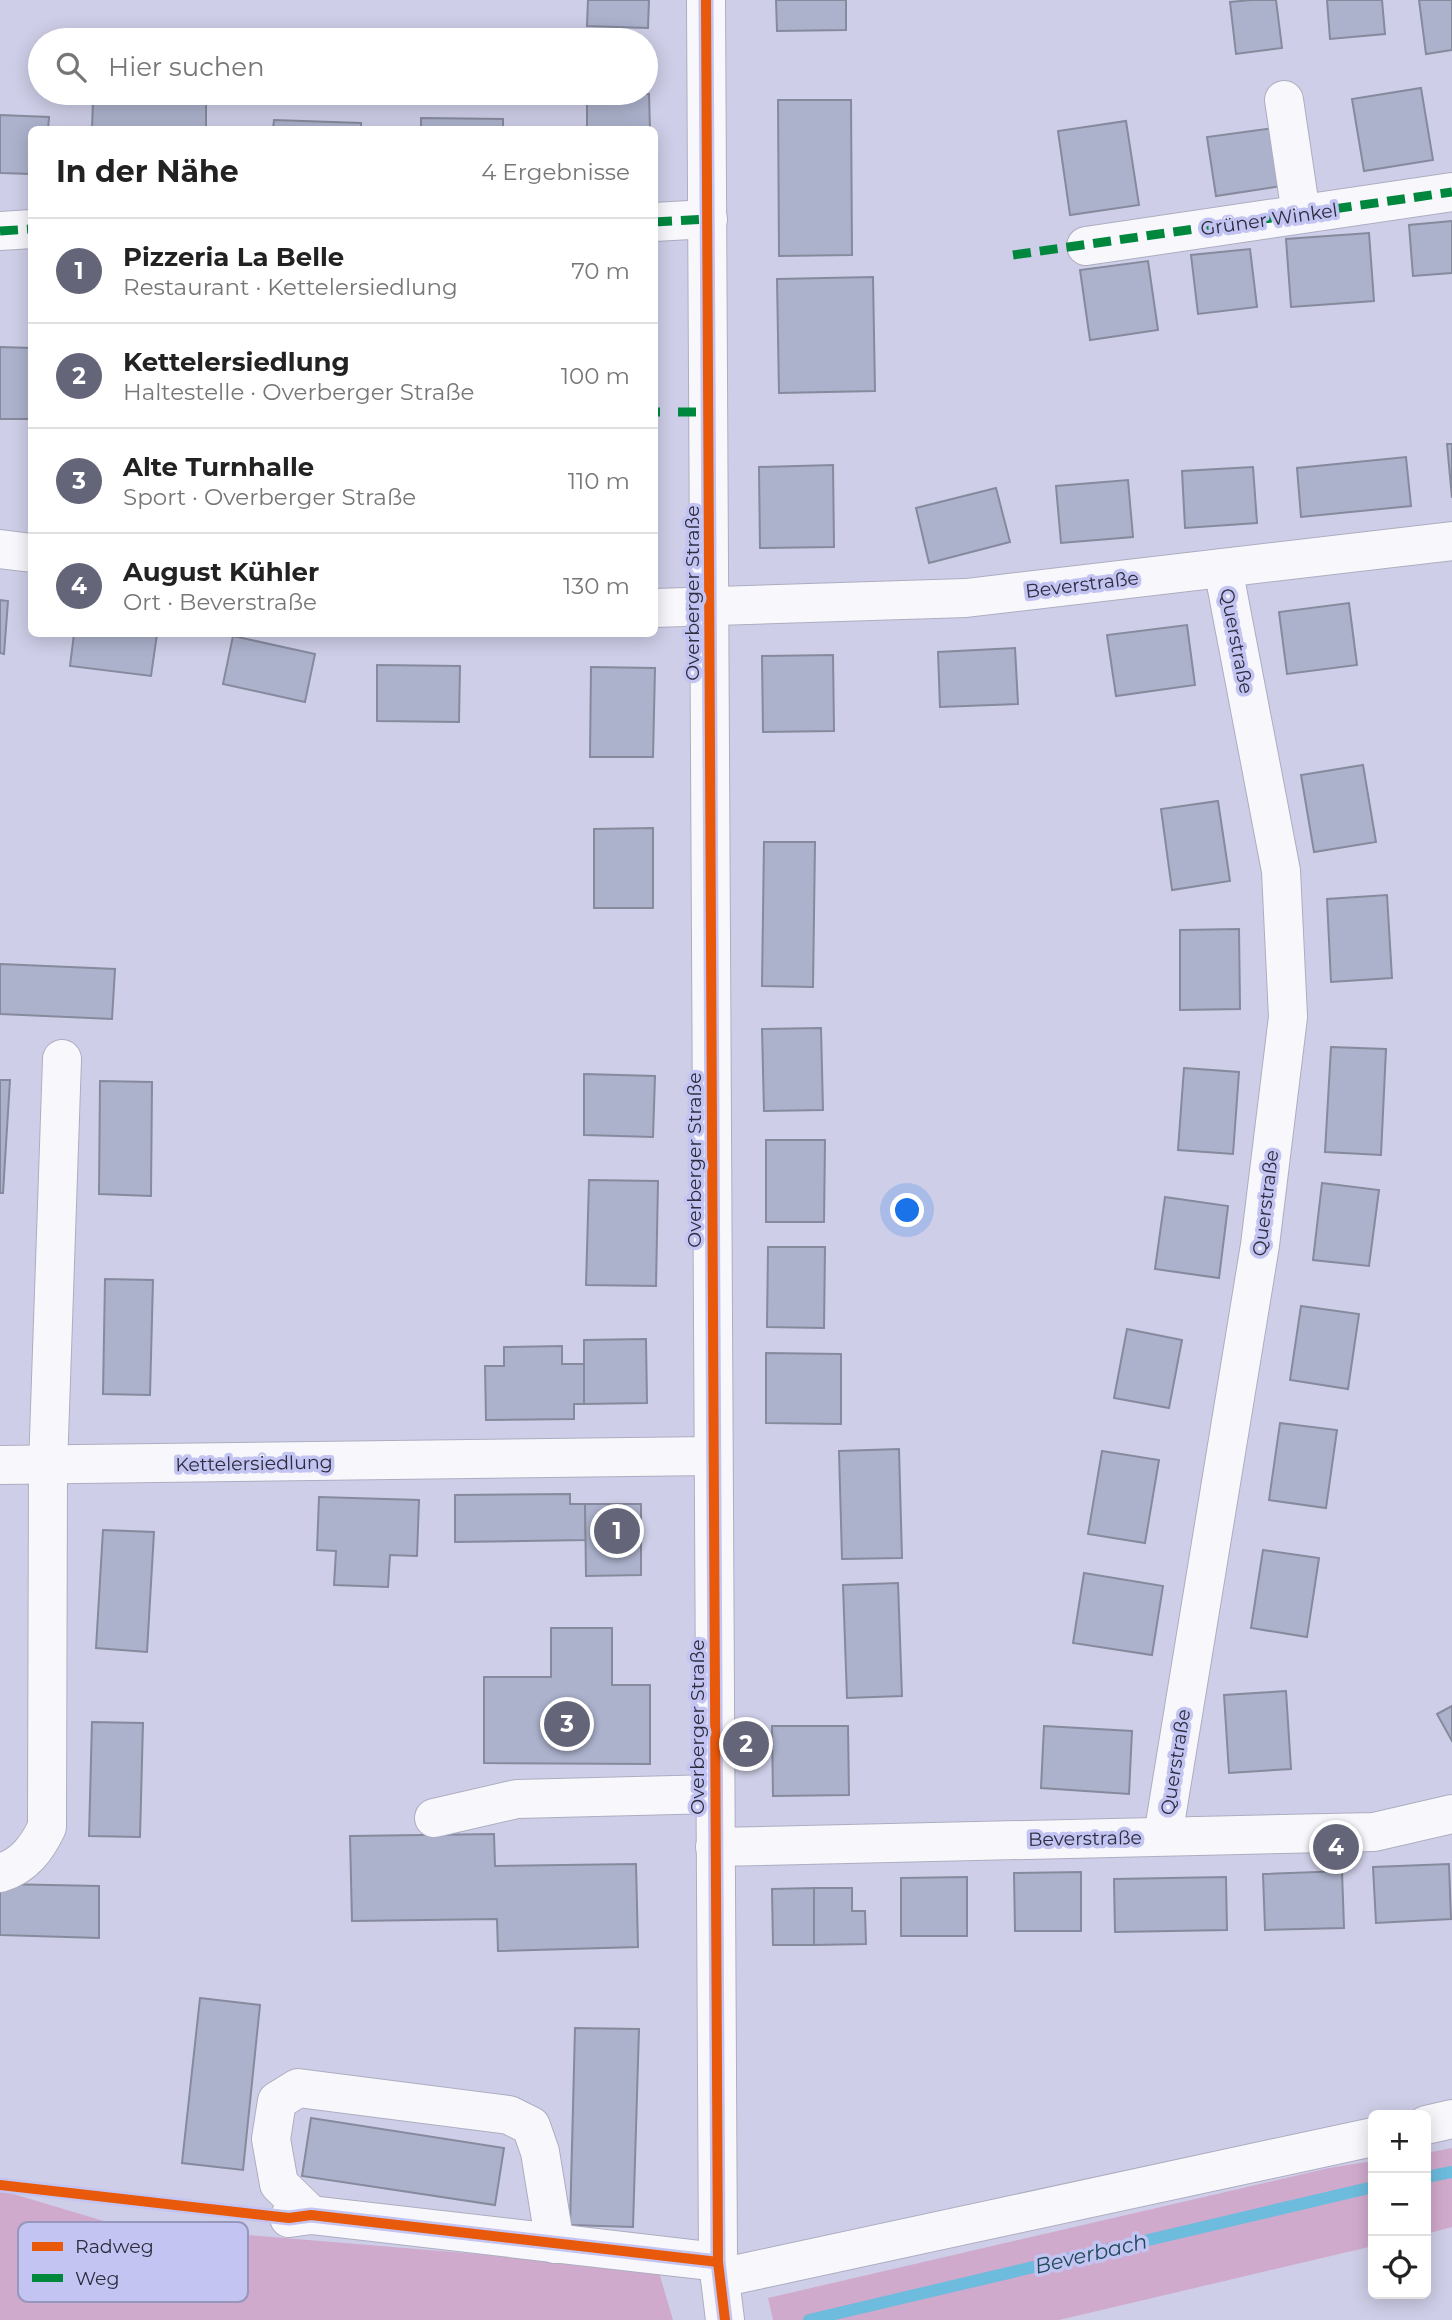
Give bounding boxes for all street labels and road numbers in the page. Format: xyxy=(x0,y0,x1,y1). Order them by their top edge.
street label: Grüner Winkel xyxy=(1199,198,1339,241)
street label: Overberger Straße xyxy=(681,505,704,681)
street label: Beverstraße xyxy=(1024,566,1140,603)
street label: Querstraße xyxy=(1215,586,1258,696)
street label: Overberger Straße xyxy=(683,1072,706,1248)
street label: Querstraße xyxy=(1248,1149,1283,1258)
street label: Kettelersiedlung xyxy=(175,1451,333,1476)
street label: Overberger Straße xyxy=(686,1639,709,1815)
street label: Querstraße xyxy=(1156,1707,1195,1817)
street label: Beverstraße xyxy=(1028,1826,1142,1851)

